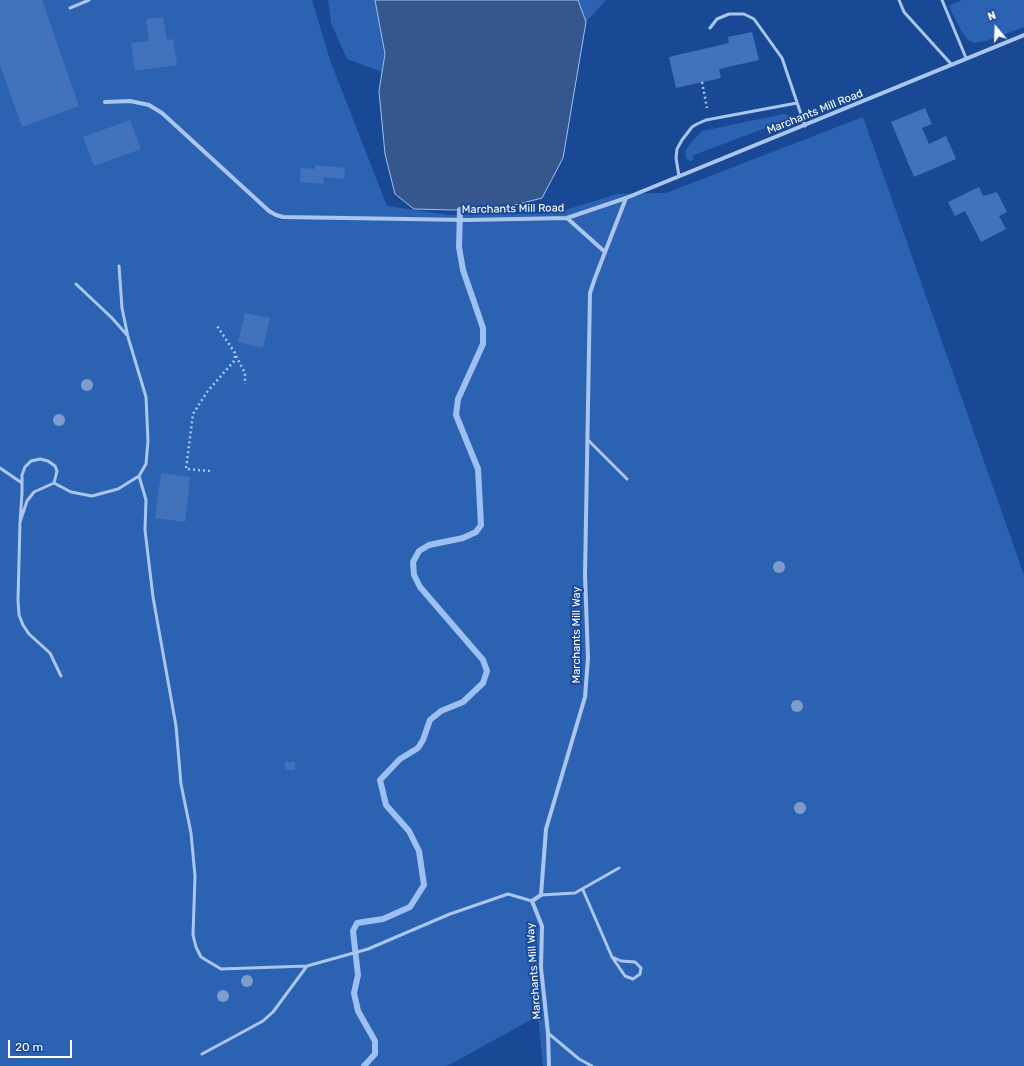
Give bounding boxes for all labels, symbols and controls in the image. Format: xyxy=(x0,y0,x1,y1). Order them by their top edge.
north arrow xyxy=(976,8,1016,48)
text: N xyxy=(986,9,998,24)
street label: Marchants Mill Road xyxy=(765,87,865,137)
street label: Marchants Mill Road xyxy=(462,202,564,216)
street label: Marchants Mill Way xyxy=(570,587,584,683)
street label: Marchants Mill Way xyxy=(524,922,544,1020)
scale bar xyxy=(10,1032,74,1058)
text: 20 m xyxy=(15,1040,43,1054)

